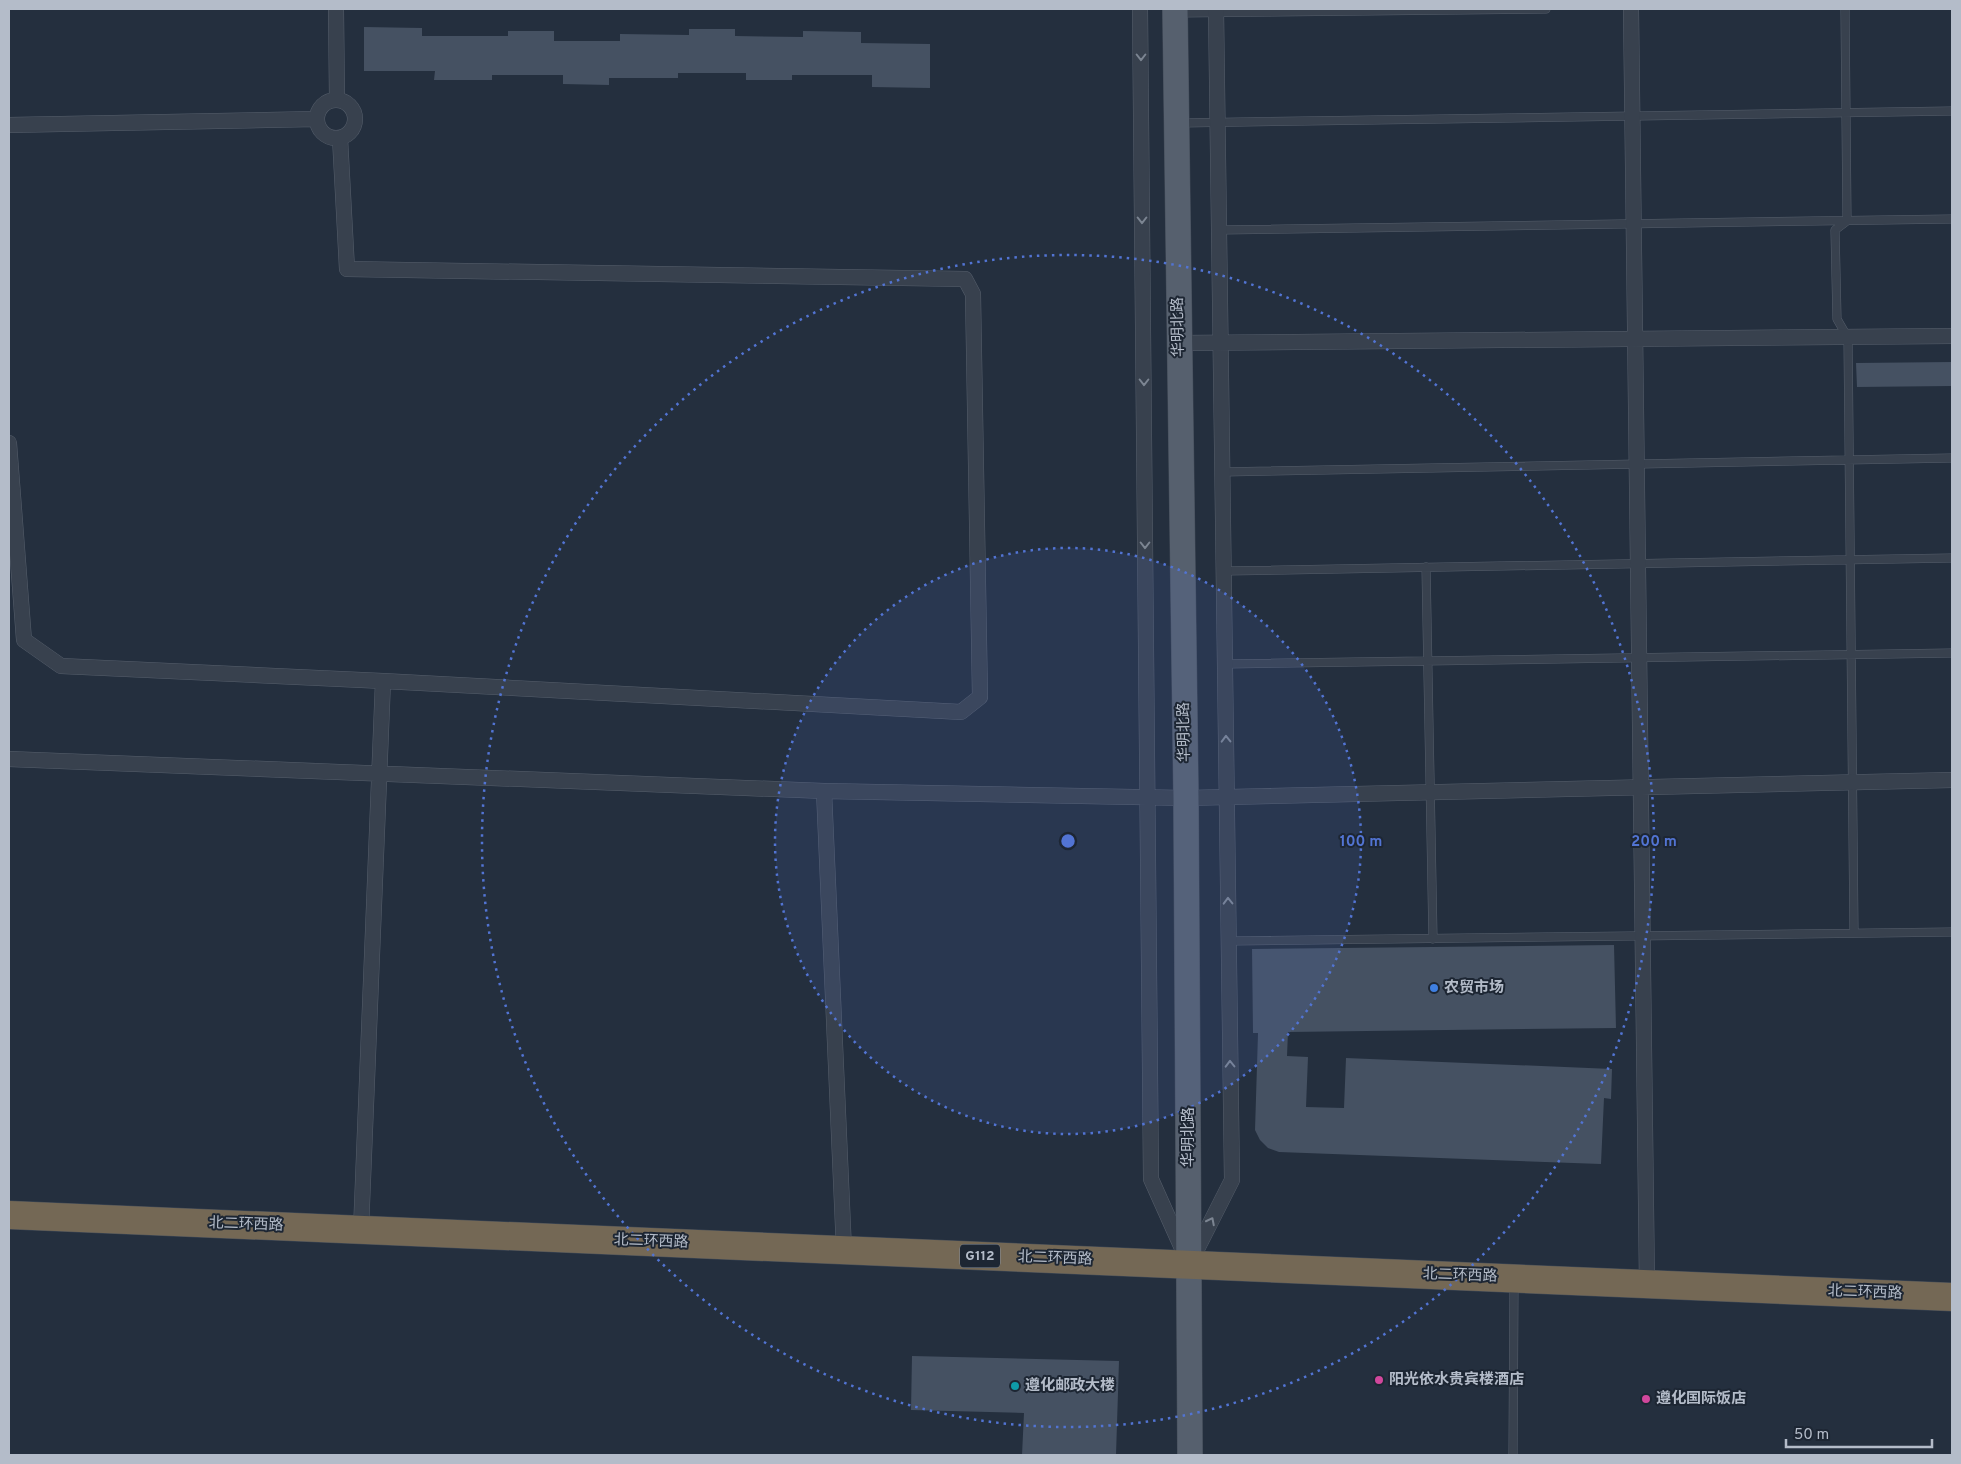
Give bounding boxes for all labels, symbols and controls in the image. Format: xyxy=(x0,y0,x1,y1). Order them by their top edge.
one-way arrow xyxy=(1136,54,1146,62)
one-way arrow xyxy=(1137,216,1147,224)
street label: 华明北路 xyxy=(1168,297,1189,357)
one-way arrow xyxy=(1139,379,1149,387)
one-way arrow xyxy=(1140,542,1150,549)
street label: 华明北路 xyxy=(1174,702,1195,762)
one-way arrow xyxy=(1221,735,1231,742)
centre of rings xyxy=(1059,832,1077,850)
text: 100 m xyxy=(1340,833,1382,852)
text: 200 m xyxy=(1631,833,1677,852)
one-way arrow xyxy=(1223,897,1233,905)
place label: 农贸市场 xyxy=(1444,979,1504,998)
marker: 农贸市场 xyxy=(1428,982,1440,994)
one-way arrow xyxy=(1225,1060,1236,1068)
street label: 华明北路 xyxy=(1179,1107,1199,1167)
street label: 北二环西路 xyxy=(208,1213,284,1236)
one-way arrow xyxy=(1205,1218,1215,1227)
street label: 北二环西路 xyxy=(613,1230,689,1253)
road number: G112 xyxy=(960,1244,1000,1268)
street label: 北二环西路 xyxy=(1017,1247,1093,1270)
street label: 北二环西路 xyxy=(1422,1264,1498,1287)
street label: 北二环西路 xyxy=(1827,1281,1903,1304)
place label: 阳光依水贵宾楼酒店 xyxy=(1389,1371,1524,1390)
marker: 阳光依水贵宾楼酒店 xyxy=(1373,1374,1385,1386)
place label: 遵化邮政大楼 xyxy=(1025,1376,1115,1396)
marker: 遵化邮政大楼 xyxy=(1009,1380,1021,1392)
place label: 遵化国际饭店 xyxy=(1656,1389,1746,1409)
marker: 遵化国际饭店 xyxy=(1640,1393,1652,1405)
scale bar xyxy=(1786,1416,1932,1448)
text: 50 m xyxy=(1794,1426,1829,1445)

